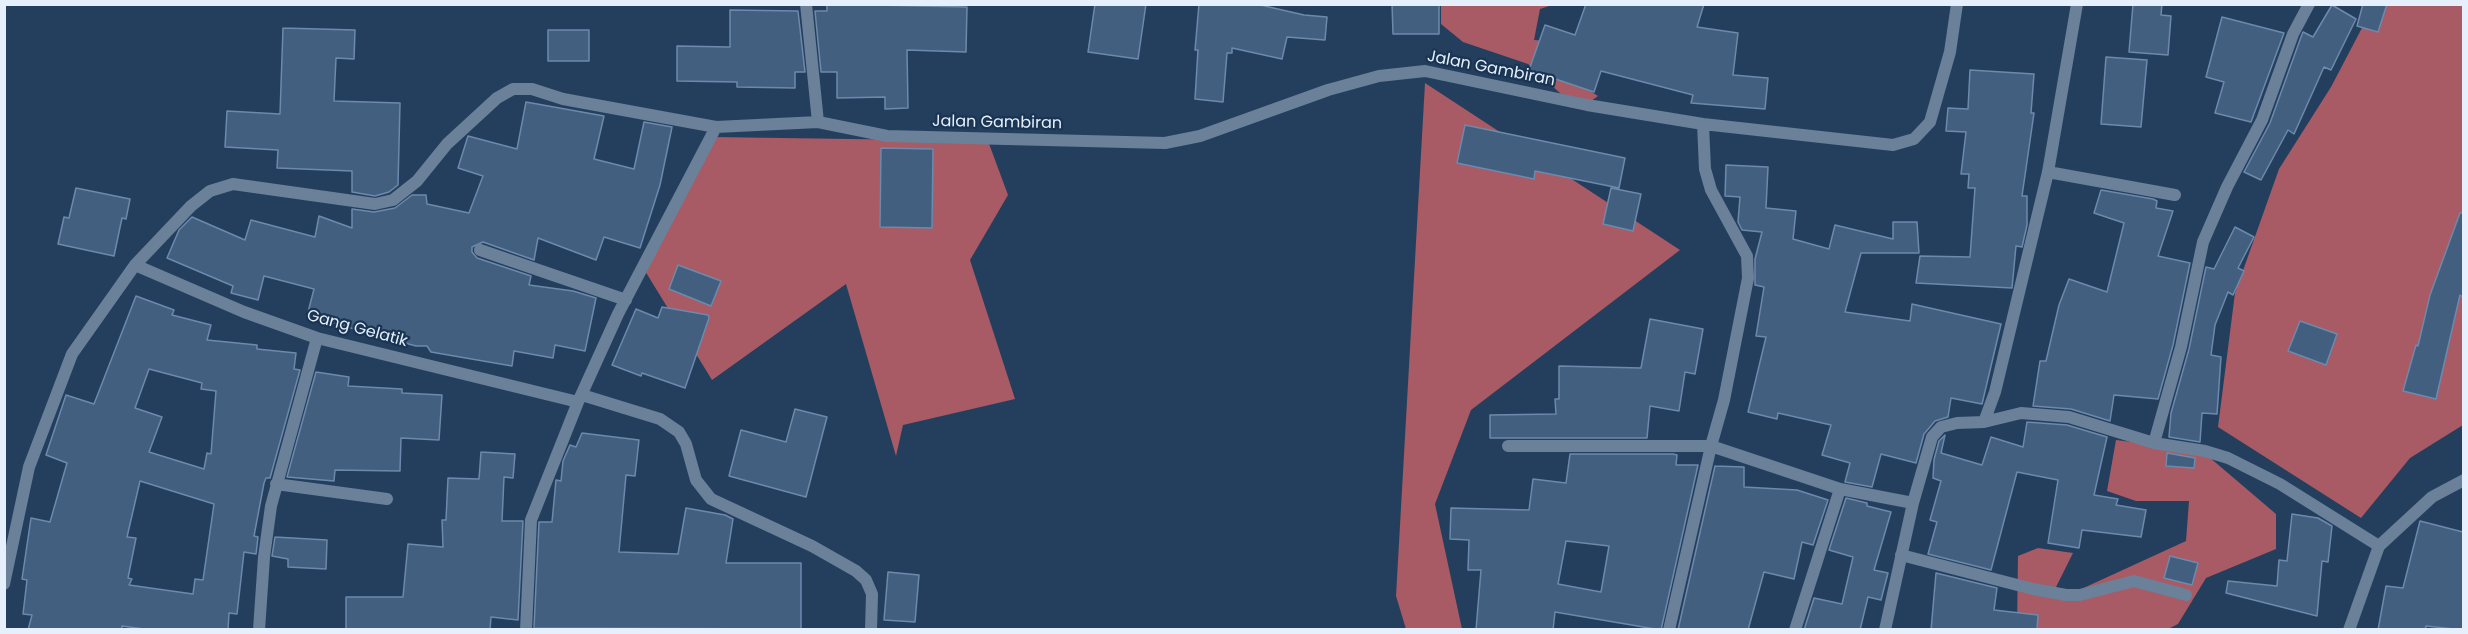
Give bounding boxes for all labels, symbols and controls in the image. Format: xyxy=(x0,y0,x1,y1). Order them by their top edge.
street label: Jalan Gambiran xyxy=(1425,47,1557,91)
street label: Jalan Gambiran xyxy=(932,112,1062,134)
street label: Gang Gelatik xyxy=(304,306,410,352)

